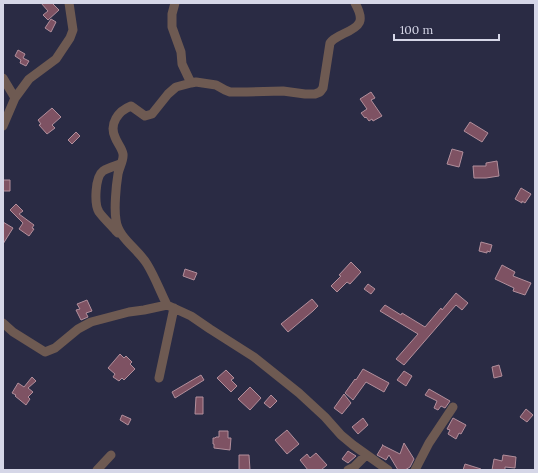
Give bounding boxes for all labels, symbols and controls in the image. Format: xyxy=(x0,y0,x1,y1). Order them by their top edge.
scale bar xyxy=(394,16,499,42)
text: 100 m xyxy=(400,22,433,37)

